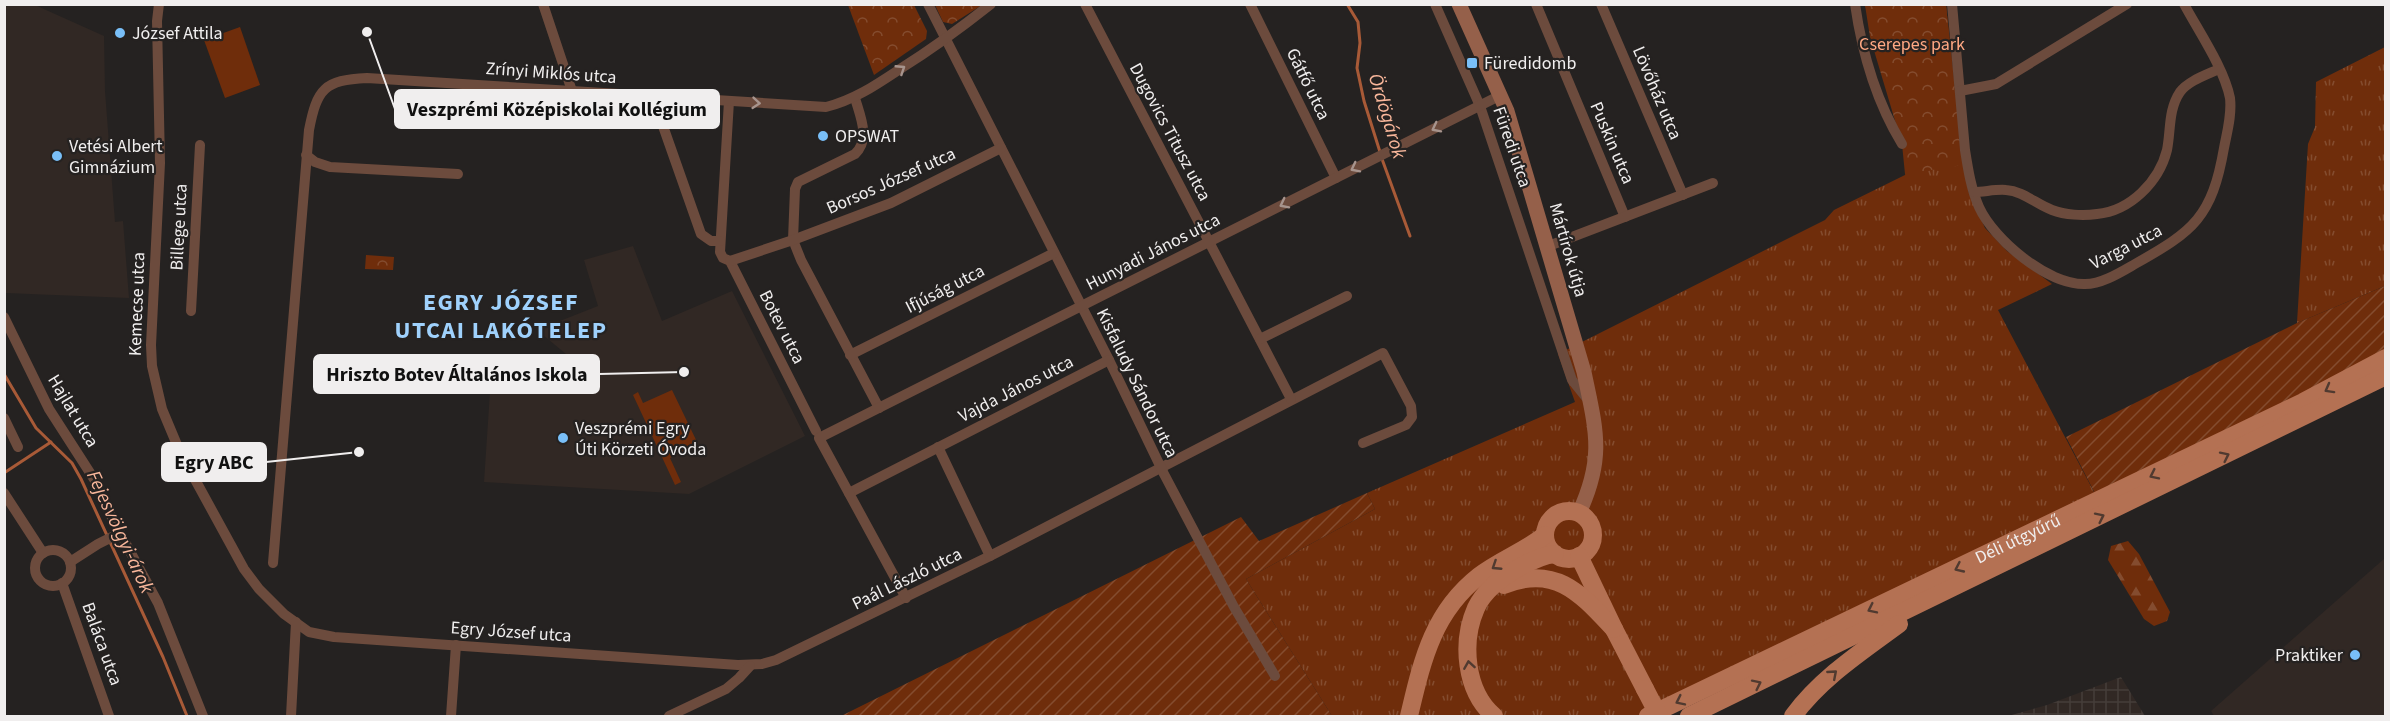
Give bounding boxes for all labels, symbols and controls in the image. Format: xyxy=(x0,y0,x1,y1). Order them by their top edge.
place label: József Attila xyxy=(132,21,223,46)
marker: József Attila xyxy=(113,26,127,40)
park label: Cserepes park xyxy=(1859,32,1965,57)
street label: Lövőház utca xyxy=(1626,42,1688,144)
street label: Gátfő utca xyxy=(1280,44,1336,124)
place label: Füredidomb xyxy=(1484,51,1576,76)
street label: Zrínyi Miklós utca xyxy=(485,56,617,90)
marker: Füredidomb xyxy=(1465,56,1479,70)
street label: Dugovics Titusz utca xyxy=(1123,59,1217,205)
one-way arrow xyxy=(894,65,905,76)
water label: Ördögárok xyxy=(1361,70,1413,163)
callout: Veszprémi Középiskolai Kollégium xyxy=(395,90,719,128)
text: Veszprémi Középiskolai Kollégium xyxy=(406,96,707,124)
one-way arrow xyxy=(752,96,761,109)
street label: Puskin utca xyxy=(1583,98,1641,188)
street label: Füredi utca xyxy=(1486,103,1538,191)
one-way arrow xyxy=(1431,120,1442,132)
place label: OPSWAT xyxy=(835,124,900,149)
marker: OPSWAT xyxy=(816,129,830,143)
place label: Vetési Albert Gimnázium xyxy=(69,134,163,180)
street label: Borsos József utca xyxy=(822,141,960,221)
marker: Vetési Albert Gimnázium xyxy=(50,149,64,163)
one-way arrow xyxy=(1350,161,1361,173)
street label: Billege utca xyxy=(164,183,194,271)
one-way arrow xyxy=(1279,197,1290,209)
street label: Mártírok útja xyxy=(1543,200,1593,300)
street label: Hunyadi János utca xyxy=(1082,207,1224,297)
street label: Varga utca xyxy=(2085,218,2167,276)
street label: Kemecse utca xyxy=(123,252,151,356)
street label: Ifjúság utca xyxy=(901,258,989,320)
district label: EGRY JÓZSEF UTCAI LAKÓTELEP xyxy=(394,285,608,348)
street label: Botev utca xyxy=(753,286,811,368)
street label: Kisfaludy Sándor utca xyxy=(1090,304,1184,462)
street label: Vajda János utca xyxy=(954,349,1078,429)
callout: Hriszto Botev Általános Iskola xyxy=(314,355,599,393)
text: Hriszto Botev Általános Iskola xyxy=(326,361,588,389)
street label: Hajlat utca xyxy=(41,370,105,452)
one-way arrow xyxy=(2324,382,2335,393)
place label: Veszprémi Egry Úti Körzeti Óvoda xyxy=(575,416,706,462)
marker: Veszprémi Egry Úti Körzeti Óvoda xyxy=(556,431,570,445)
callout: Egry ABC xyxy=(162,443,266,481)
text: Egry ABC xyxy=(174,449,254,477)
one-way arrow xyxy=(2219,452,2229,463)
water label: Fejesvölgyi-árok xyxy=(79,466,161,599)
one-way arrow xyxy=(2149,467,2160,479)
street label: Déli útgyűrű xyxy=(1971,508,2065,570)
one-way arrow xyxy=(2093,513,2104,524)
street label: Paál László utca xyxy=(848,542,966,616)
one-way arrow xyxy=(1491,558,1502,569)
one-way arrow xyxy=(1954,560,1965,572)
street label: Baláca utca xyxy=(75,599,129,689)
one-way arrow xyxy=(1868,601,1879,613)
street label: Egry József utca xyxy=(450,615,572,649)
place label: Praktiker xyxy=(2275,643,2344,668)
marker: Praktiker xyxy=(2348,648,2362,662)
one-way arrow xyxy=(1464,661,1476,670)
one-way arrow xyxy=(1827,670,1837,681)
one-way arrow xyxy=(1750,679,1761,691)
one-way arrow xyxy=(1675,694,1686,706)

